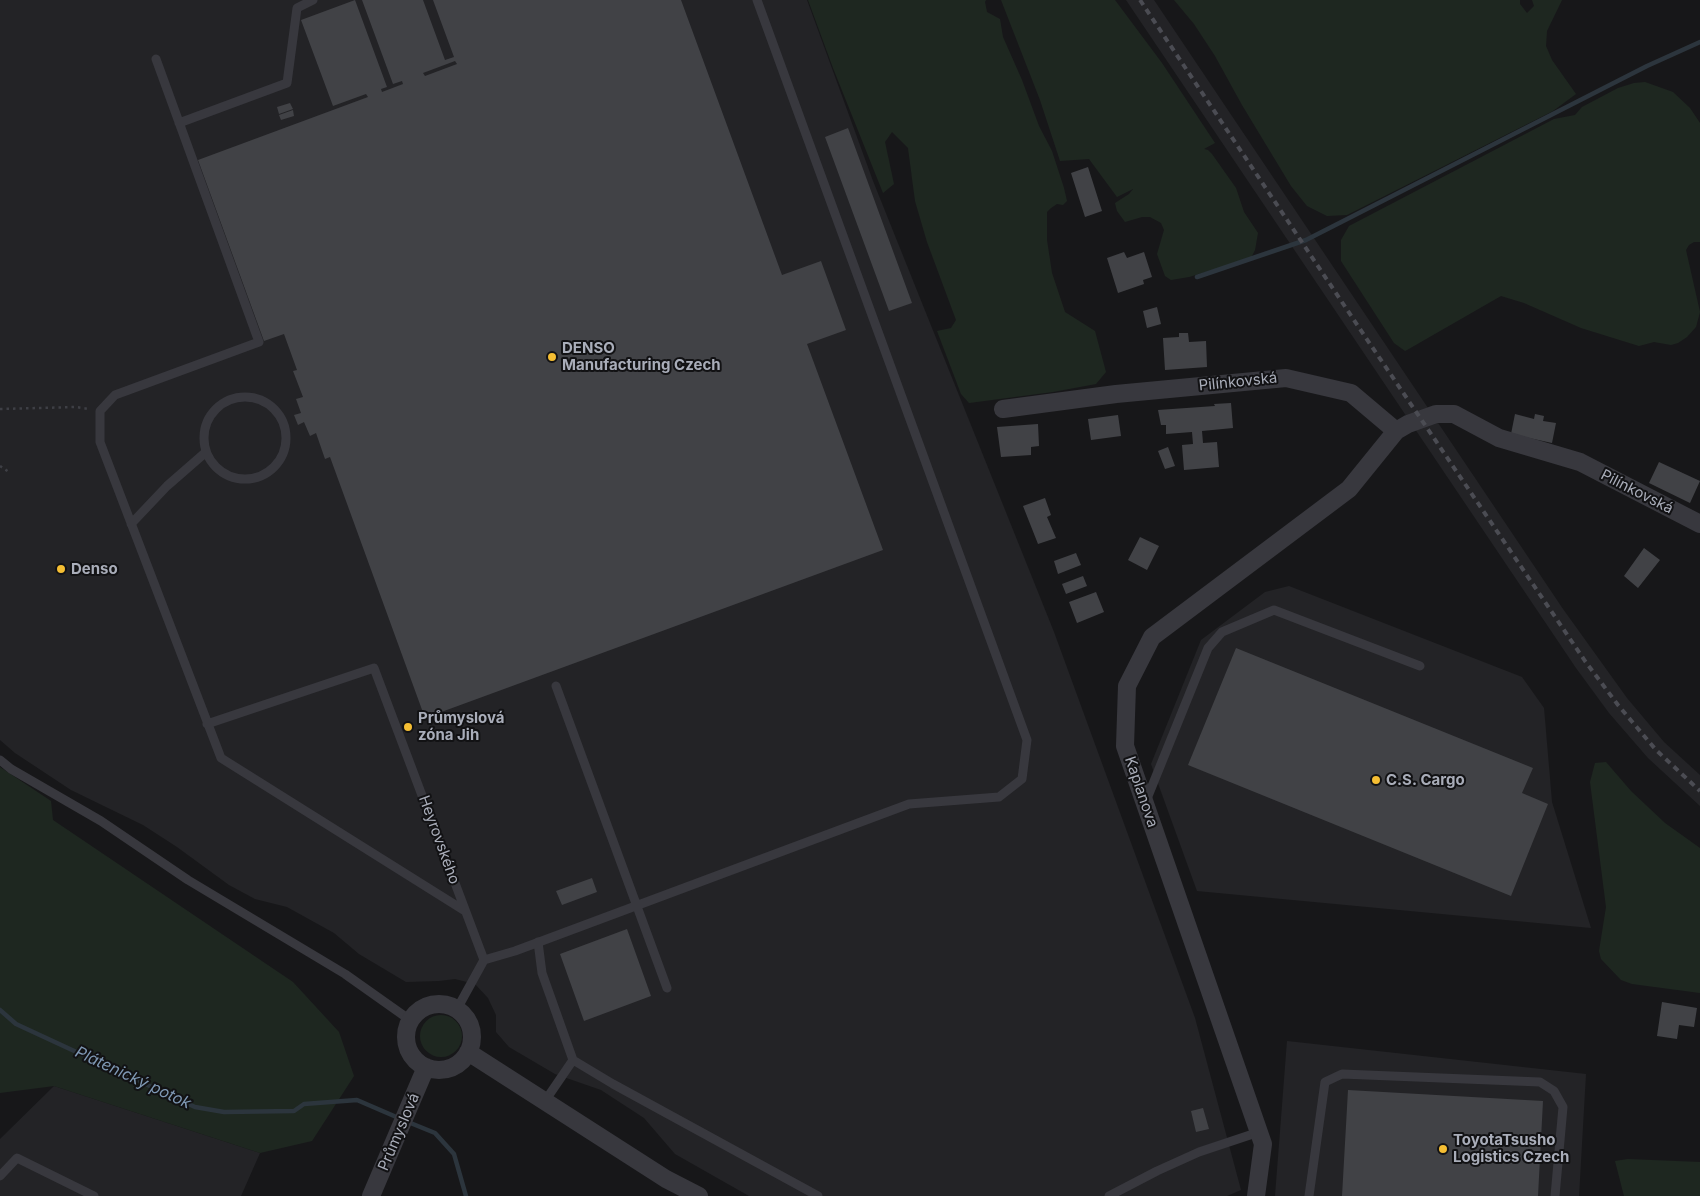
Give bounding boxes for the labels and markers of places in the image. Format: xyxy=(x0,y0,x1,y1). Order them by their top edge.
place label: DENSO Manufacturing Czech xyxy=(562,339,721,374)
marker: DENSO Manufacturing Czech xyxy=(546,351,558,363)
place label: Denso xyxy=(71,560,118,578)
marker: Denso xyxy=(55,563,67,575)
place label: Průmyslová zóna Jih xyxy=(418,709,505,744)
marker: Průmyslová zóna Jih xyxy=(402,721,414,733)
place label: C.S. Cargo xyxy=(1386,771,1465,789)
marker: C.S. Cargo xyxy=(1370,774,1382,786)
place label: ToyotaTsusho Logistics Czech xyxy=(1453,1131,1569,1166)
marker: ToyotaTsusho Logistics Czech xyxy=(1437,1143,1449,1155)

